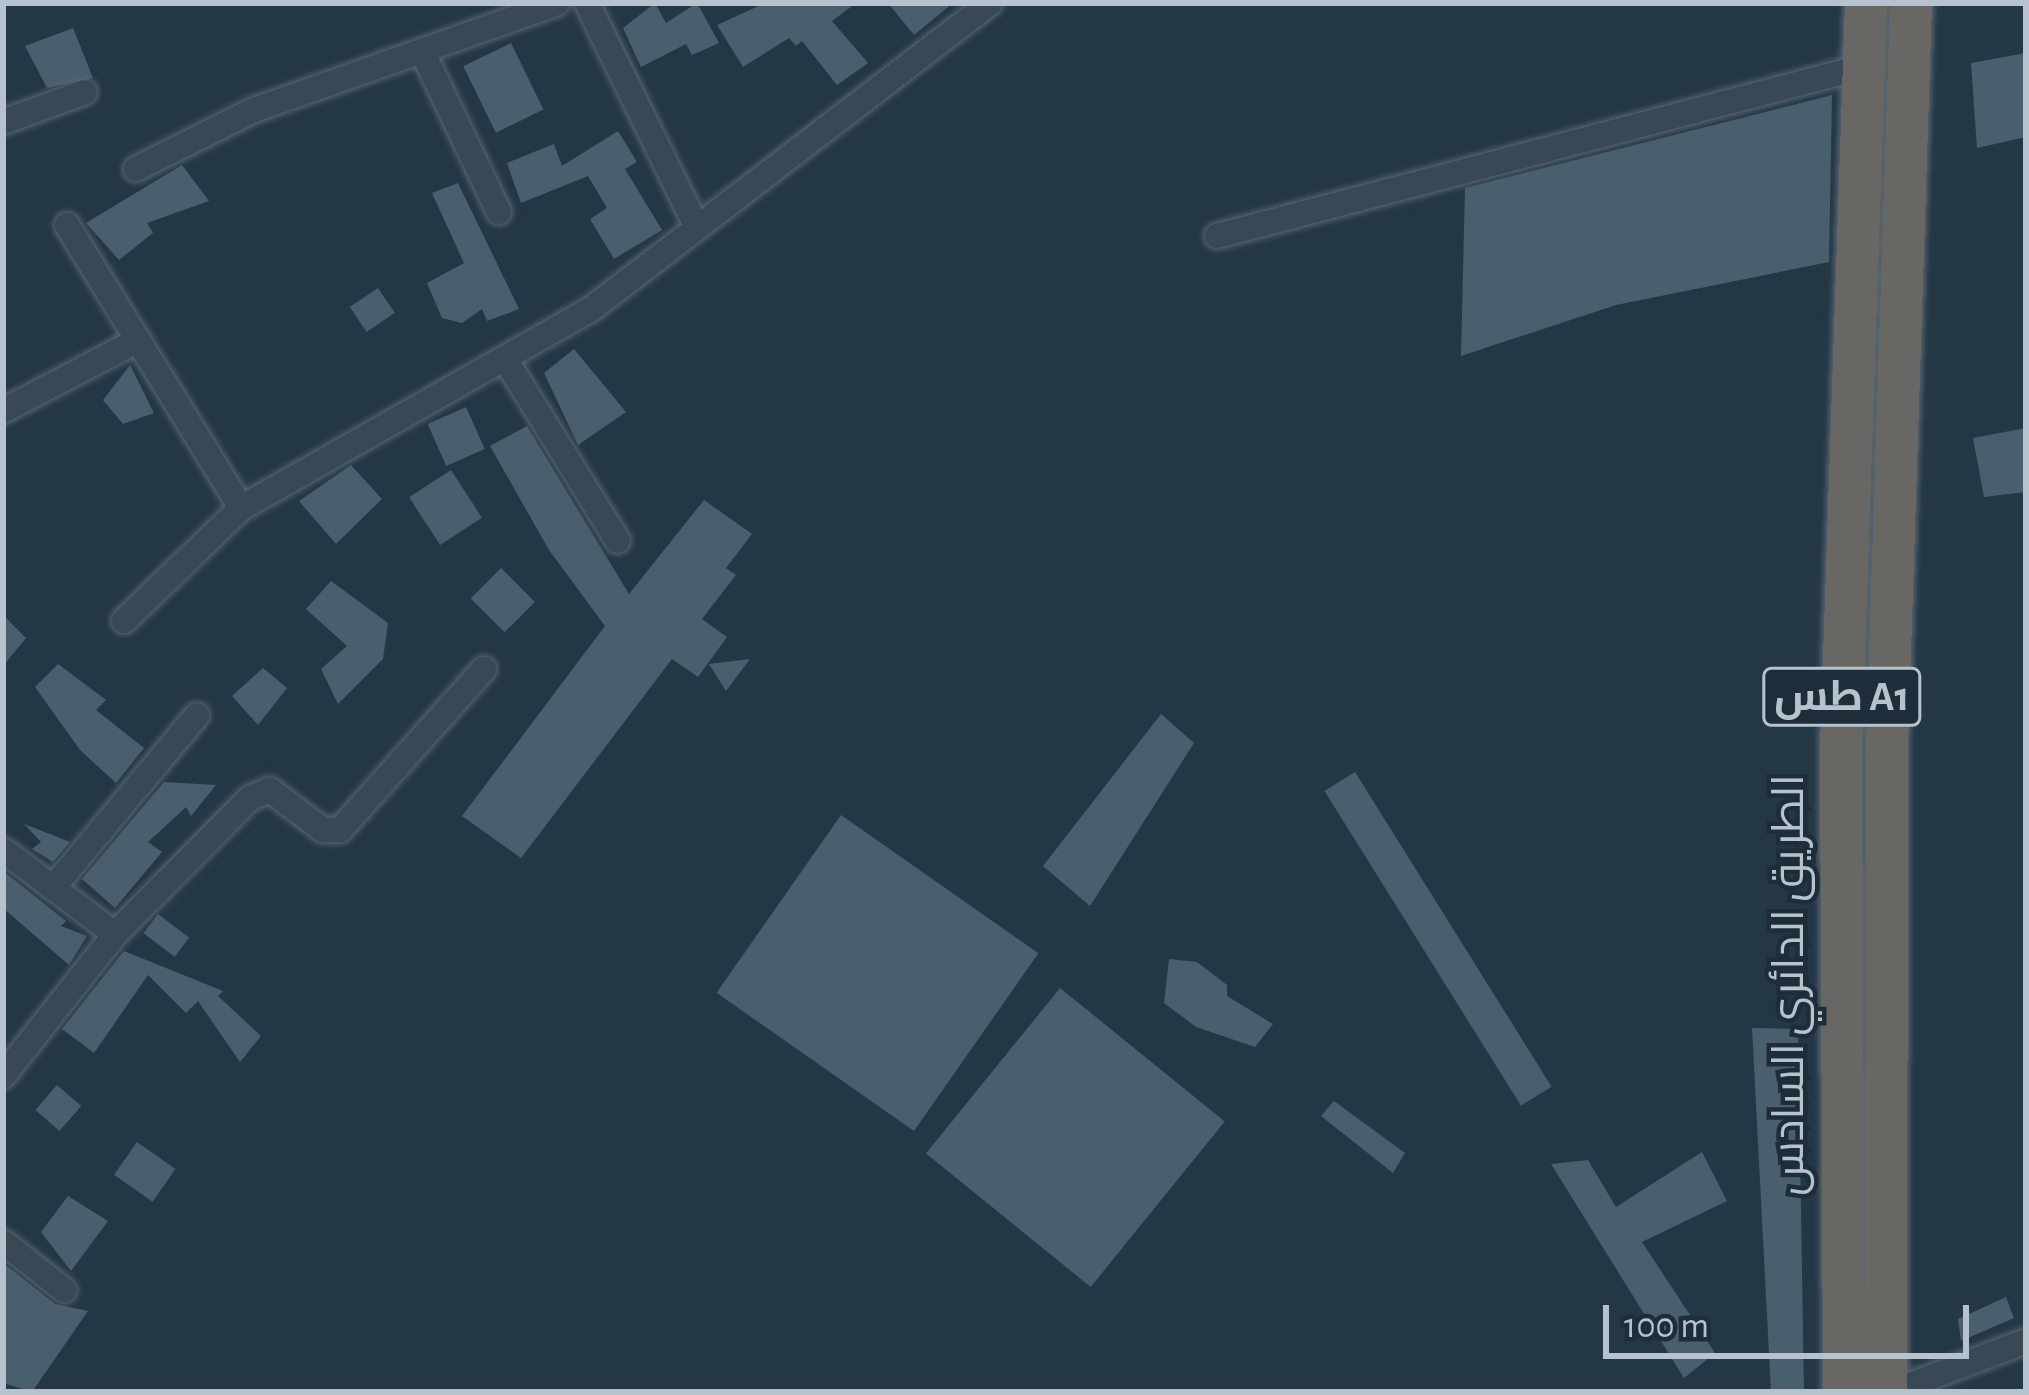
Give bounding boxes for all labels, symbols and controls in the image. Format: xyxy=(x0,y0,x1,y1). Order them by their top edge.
road number: طس A1 xyxy=(1761,661,1923,733)
street label: الطريق الدائري السادس xyxy=(1763,774,1817,1196)
scale bar xyxy=(1609,1281,1975,1355)
text: 100 m xyxy=(1624,1308,1709,1344)

